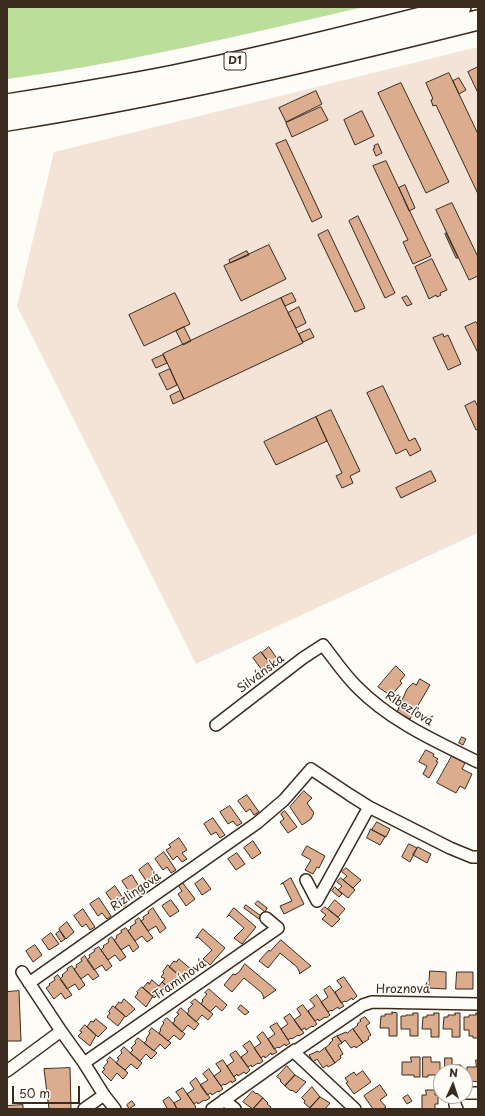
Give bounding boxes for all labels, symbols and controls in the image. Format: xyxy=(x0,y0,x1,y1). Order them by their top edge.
road number: D1 xyxy=(224,52,246,70)
street label: Silvánska xyxy=(235,652,287,696)
street label: Ríbezľová xyxy=(382,689,436,729)
street label: Rizlingová xyxy=(108,869,164,915)
street label: Tramínová xyxy=(151,957,209,1003)
street label: Hroznová xyxy=(376,983,430,997)
north arrow xyxy=(433,1064,473,1104)
text: N xyxy=(449,1064,458,1081)
scale bar xyxy=(14,1078,82,1104)
text: 50 m xyxy=(19,1084,50,1102)

